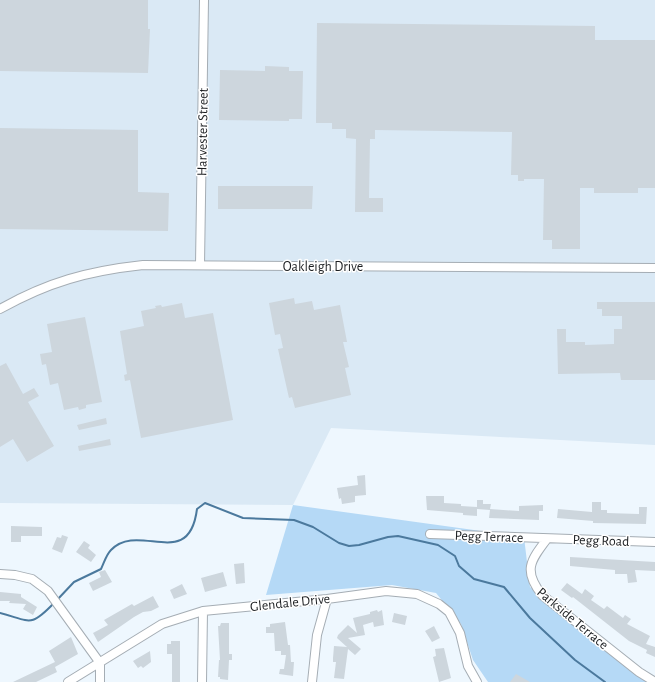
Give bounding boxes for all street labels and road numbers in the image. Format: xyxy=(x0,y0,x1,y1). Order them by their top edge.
street label: Harvester Street xyxy=(195,87,211,176)
street label: Oakleigh Drive xyxy=(283,260,363,274)
street label: Pegg Terrace xyxy=(454,529,523,545)
street label: Pegg Road xyxy=(572,533,630,549)
street label: Parkside Terrace xyxy=(534,585,611,653)
street label: Glendale Drive xyxy=(249,592,331,614)

